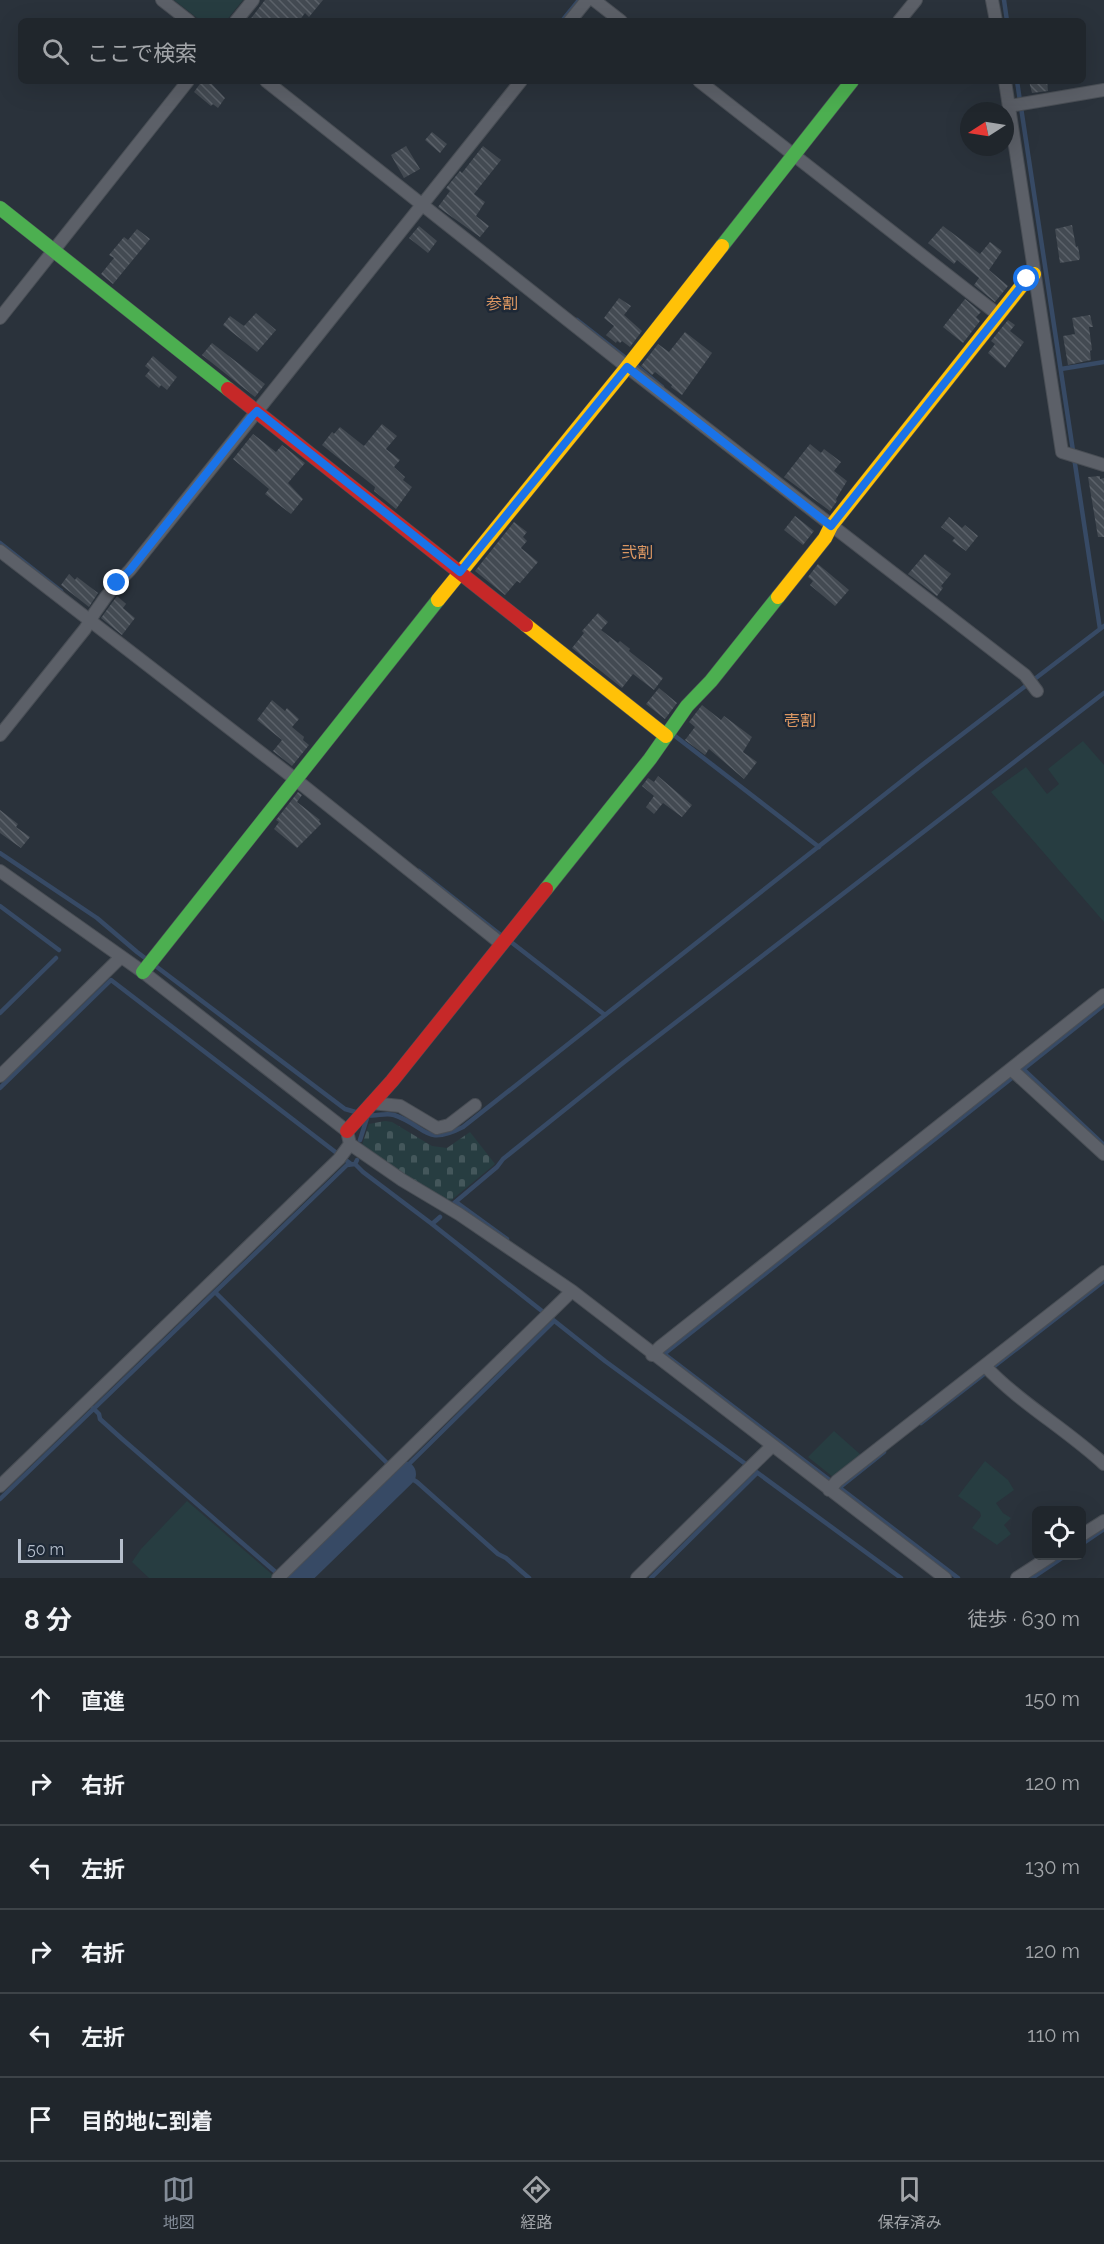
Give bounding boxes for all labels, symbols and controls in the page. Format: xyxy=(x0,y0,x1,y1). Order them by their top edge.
search box xyxy=(18,18,1086,84)
icon: search xyxy=(39,35,72,68)
text: ここで検索 xyxy=(87,40,197,66)
north arrow xyxy=(960,102,1014,156)
route start xyxy=(1013,265,1039,291)
district label: 参割 xyxy=(486,294,518,313)
district label: 弐割 xyxy=(621,543,653,562)
route end xyxy=(103,569,129,595)
district label: 壱割 xyxy=(784,711,816,730)
map controls xyxy=(1032,1506,1086,1560)
button: locate xyxy=(1032,1506,1086,1560)
scale bar xyxy=(18,1536,123,1564)
text: 50 m xyxy=(27,1540,64,1559)
text: 8 分 xyxy=(24,1605,72,1635)
text: 徒歩 · 630 m xyxy=(968,1607,1080,1631)
icon: ahead xyxy=(24,1683,57,1716)
text: 150 m xyxy=(1025,1687,1080,1711)
text: 直進 xyxy=(81,1688,125,1714)
icon: right xyxy=(24,1767,57,1800)
text: 120 m xyxy=(1025,1771,1080,1795)
text: 右折 xyxy=(81,1772,125,1798)
icon: left xyxy=(24,1851,57,1884)
text: 130 m xyxy=(1025,1855,1080,1879)
text: 左折 xyxy=(81,1856,125,1882)
icon: right xyxy=(24,1935,57,1968)
text: 120 m xyxy=(1025,1939,1080,1963)
text: 右折 xyxy=(81,1940,125,1966)
icon: left xyxy=(24,2019,57,2052)
text: 110 m xyxy=(1027,2023,1080,2047)
text: 左折 xyxy=(81,2024,125,2050)
icon: arrive xyxy=(24,2103,57,2136)
text: 目的地に到着 xyxy=(81,2108,213,2134)
tab: 地図 xyxy=(162,2173,195,2233)
tab: 経路 xyxy=(520,2173,553,2233)
tab: 保存済み xyxy=(878,2173,942,2233)

